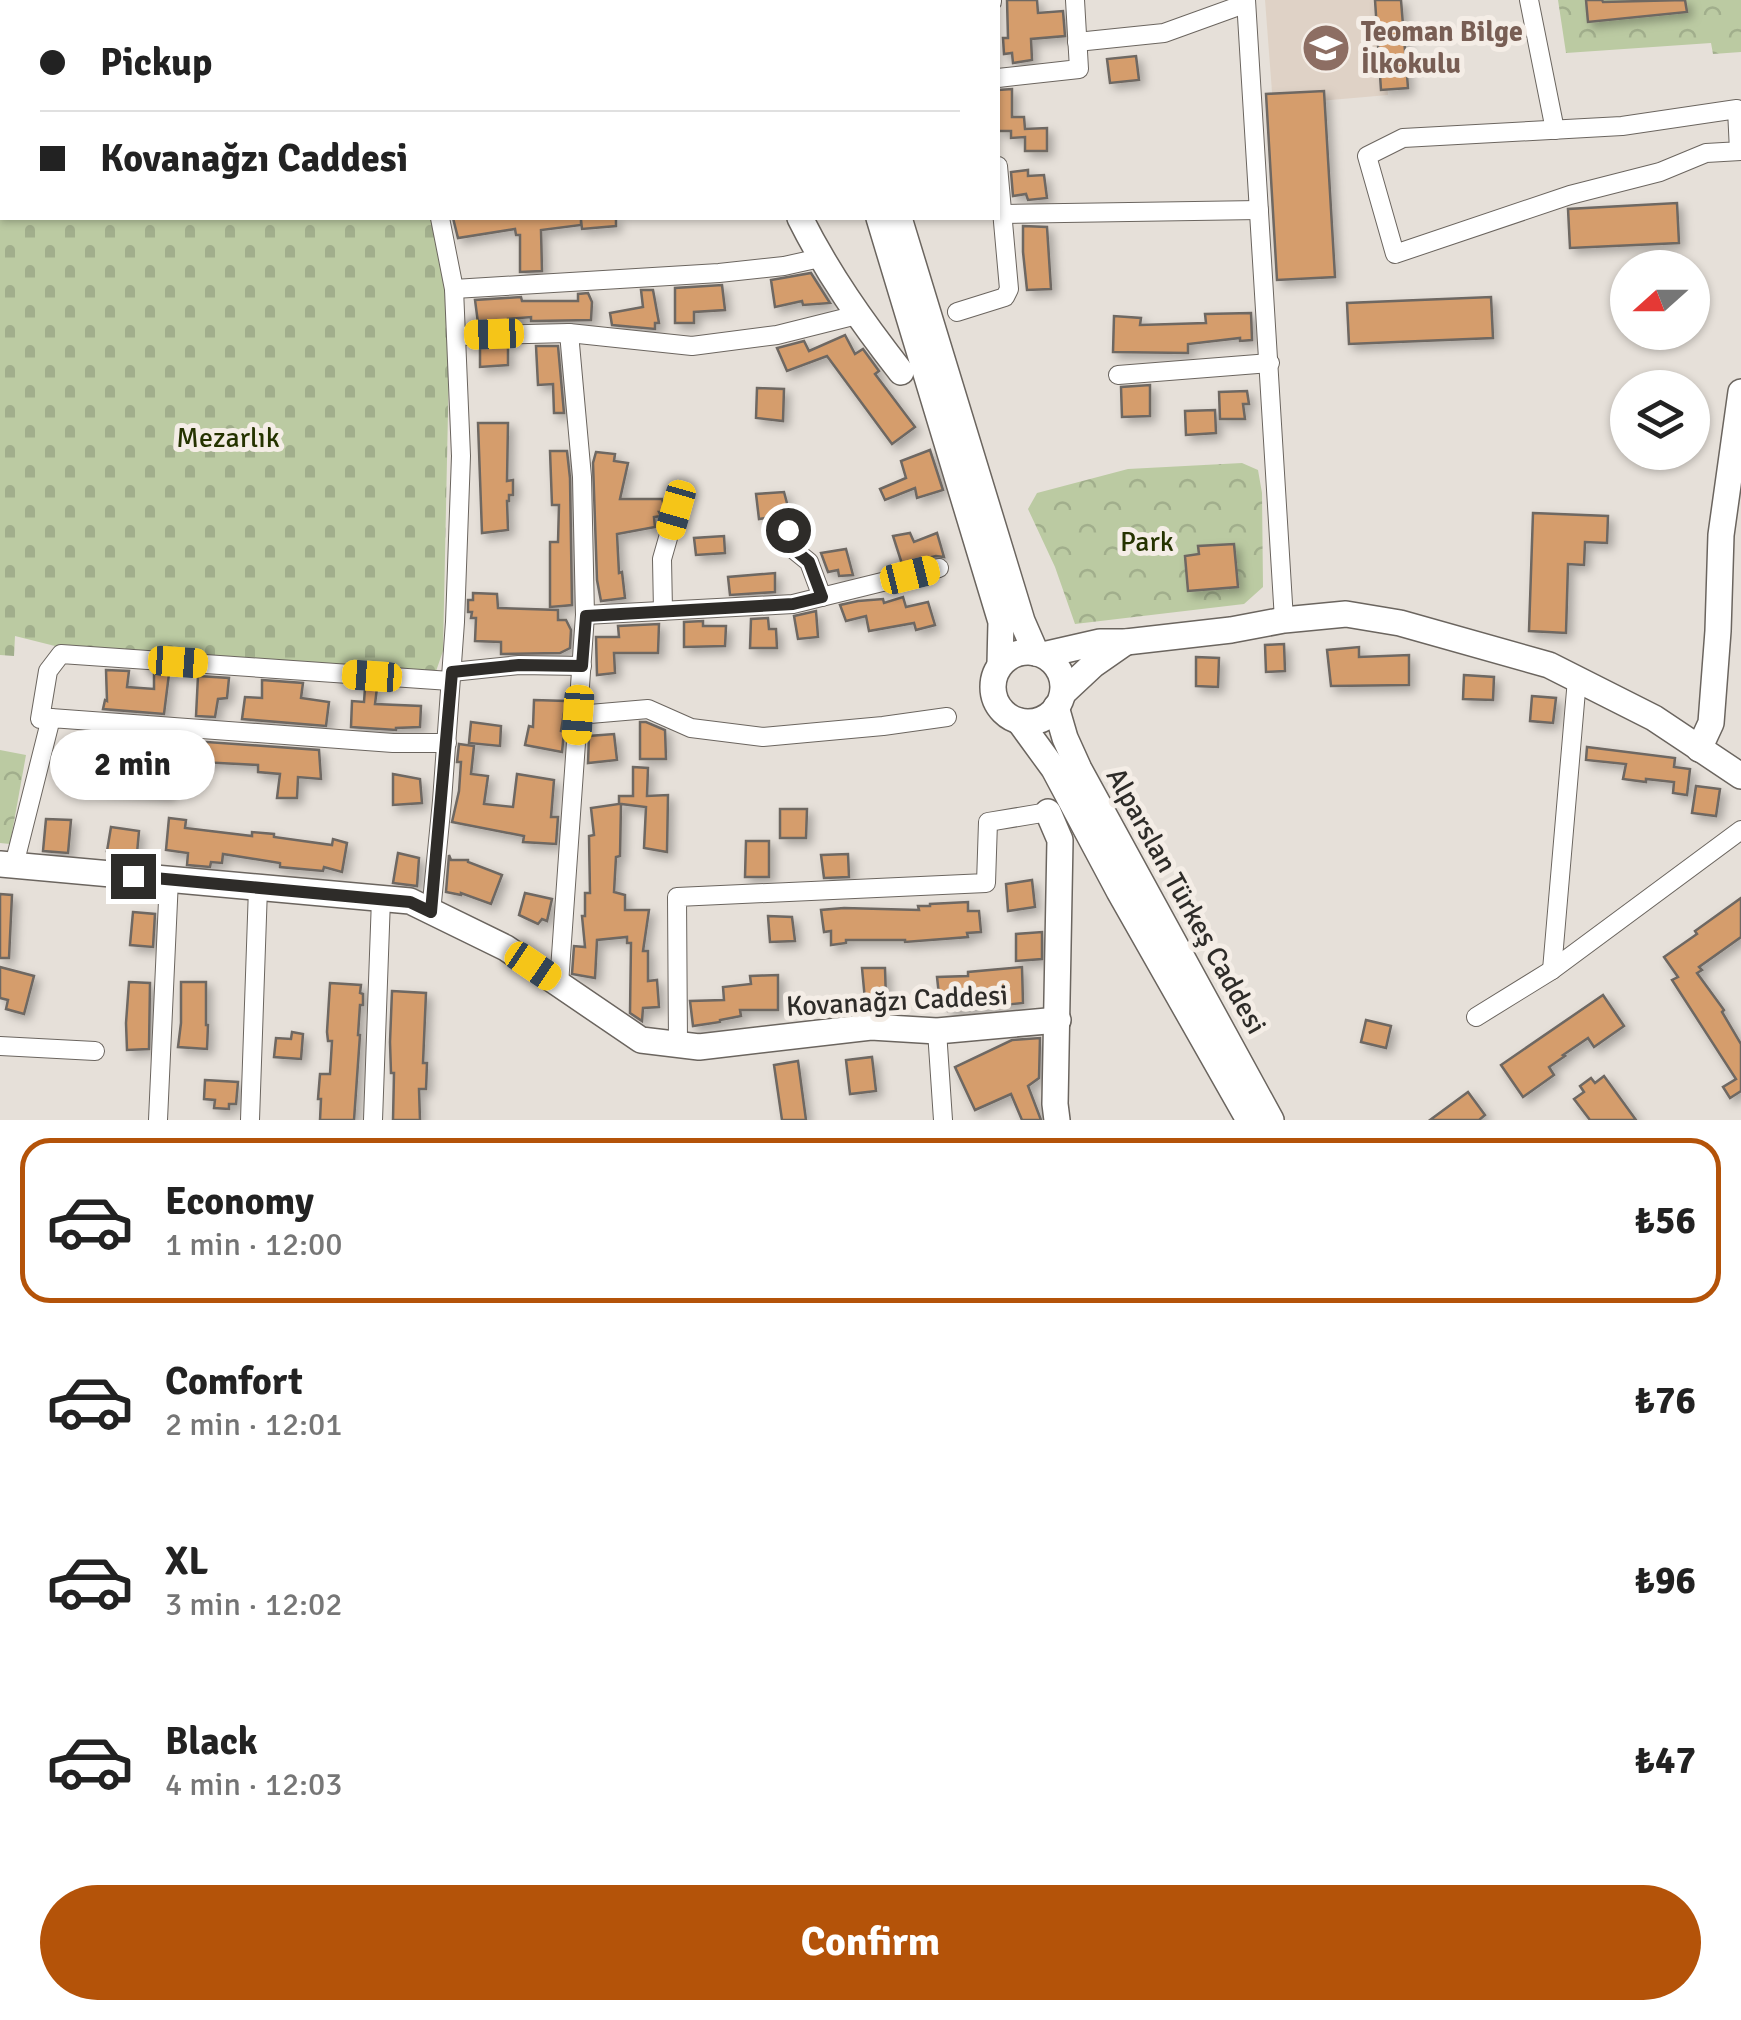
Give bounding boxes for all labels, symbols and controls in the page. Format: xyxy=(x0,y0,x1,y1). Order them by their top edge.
place label: Teoman Bilge İlkokulu xyxy=(1361,15,1523,81)
school or university icon: Teoman Bilge İlkokulu xyxy=(1300,22,1352,74)
text: Pickup xyxy=(100,39,212,86)
text: Kovanağzı Caddesi xyxy=(100,135,408,182)
north arrow xyxy=(1610,250,1710,350)
map controls xyxy=(1610,250,1710,470)
car xyxy=(463,318,525,350)
button: layers xyxy=(1610,370,1710,470)
park label: Mezarlık xyxy=(176,421,280,455)
car xyxy=(653,477,699,543)
route start xyxy=(766,508,811,553)
park label: Park xyxy=(1120,525,1174,559)
car xyxy=(877,553,943,597)
car xyxy=(147,645,209,679)
car xyxy=(341,659,403,693)
car xyxy=(561,684,595,746)
callout: 2 min xyxy=(51,731,216,801)
text: 2 min xyxy=(94,745,171,784)
street label: Alparslan Türkeş Caddesi xyxy=(1099,762,1273,1040)
route end xyxy=(111,854,156,899)
car xyxy=(500,937,566,995)
street label: Kovanağzı Caddesi xyxy=(785,978,1009,1024)
icon: car xyxy=(45,1176,135,1266)
text: Economy xyxy=(165,1178,314,1225)
text: ₺56 xyxy=(1634,1197,1696,1244)
text: 1 min · 12:00 xyxy=(165,1225,343,1264)
icon: car xyxy=(45,1356,135,1446)
text: Comfort xyxy=(165,1358,303,1405)
text: ₺76 xyxy=(1634,1377,1696,1424)
text: 2 min · 12:01 xyxy=(165,1405,343,1444)
icon: car xyxy=(45,1536,135,1626)
text: XL xyxy=(165,1538,208,1585)
text: ₺96 xyxy=(1634,1557,1696,1604)
text: 3 min · 12:02 xyxy=(165,1585,343,1624)
icon: car xyxy=(45,1716,135,1806)
text: Black xyxy=(165,1718,258,1765)
text: ₺47 xyxy=(1634,1737,1696,1784)
text: 4 min · 12:03 xyxy=(165,1765,343,1804)
button: Confirm xyxy=(40,1885,1701,2000)

